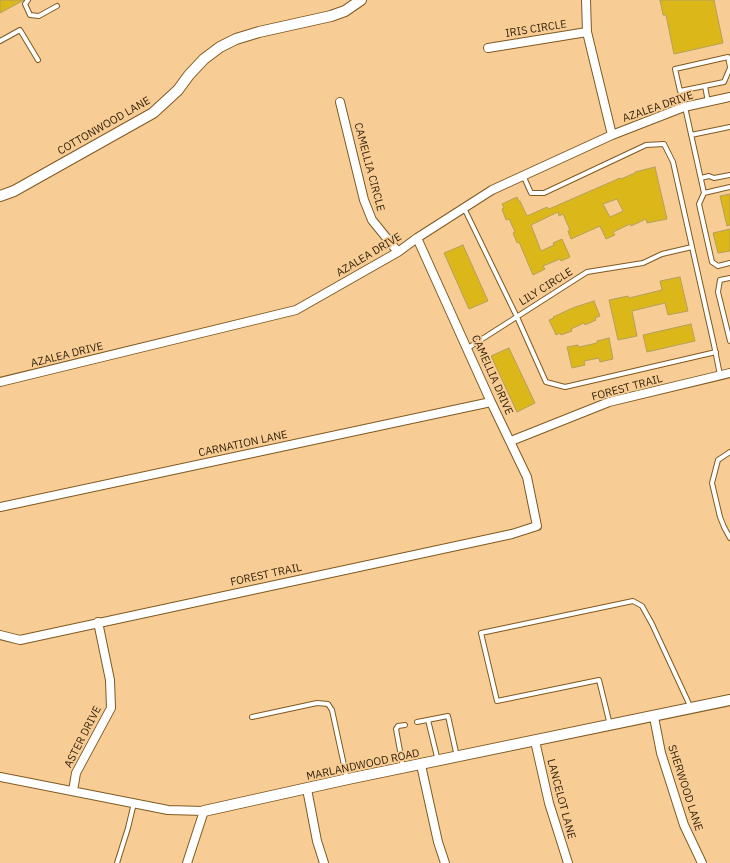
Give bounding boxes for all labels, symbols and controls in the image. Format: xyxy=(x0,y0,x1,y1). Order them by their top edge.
street label: IRIS CIRCLE xyxy=(504,18,568,40)
street label: AZALEA DRIVE xyxy=(621,89,695,125)
street label: COTTONWOOD LANE xyxy=(55,94,153,158)
street label: CAMELLIA CIRCLE xyxy=(351,121,387,213)
street label: AZALEA DRIVE xyxy=(334,230,404,280)
street label: LILY CIRCLE xyxy=(517,265,575,309)
street label: CAMELLIA DRIVE xyxy=(468,333,516,417)
street label: AZALEA DRIVE xyxy=(30,340,104,370)
street label: FOREST TRAIL xyxy=(590,372,664,404)
street label: CARNATION LANE xyxy=(197,428,289,460)
street label: FOREST TRAIL xyxy=(229,561,303,589)
street label: ASTER DRIVE xyxy=(62,704,104,770)
street label: SHERWOOD LANE xyxy=(665,743,705,833)
street label: MARLANDWOOD ROAD xyxy=(305,747,421,783)
street label: LANCELOT LANE xyxy=(544,758,578,840)

